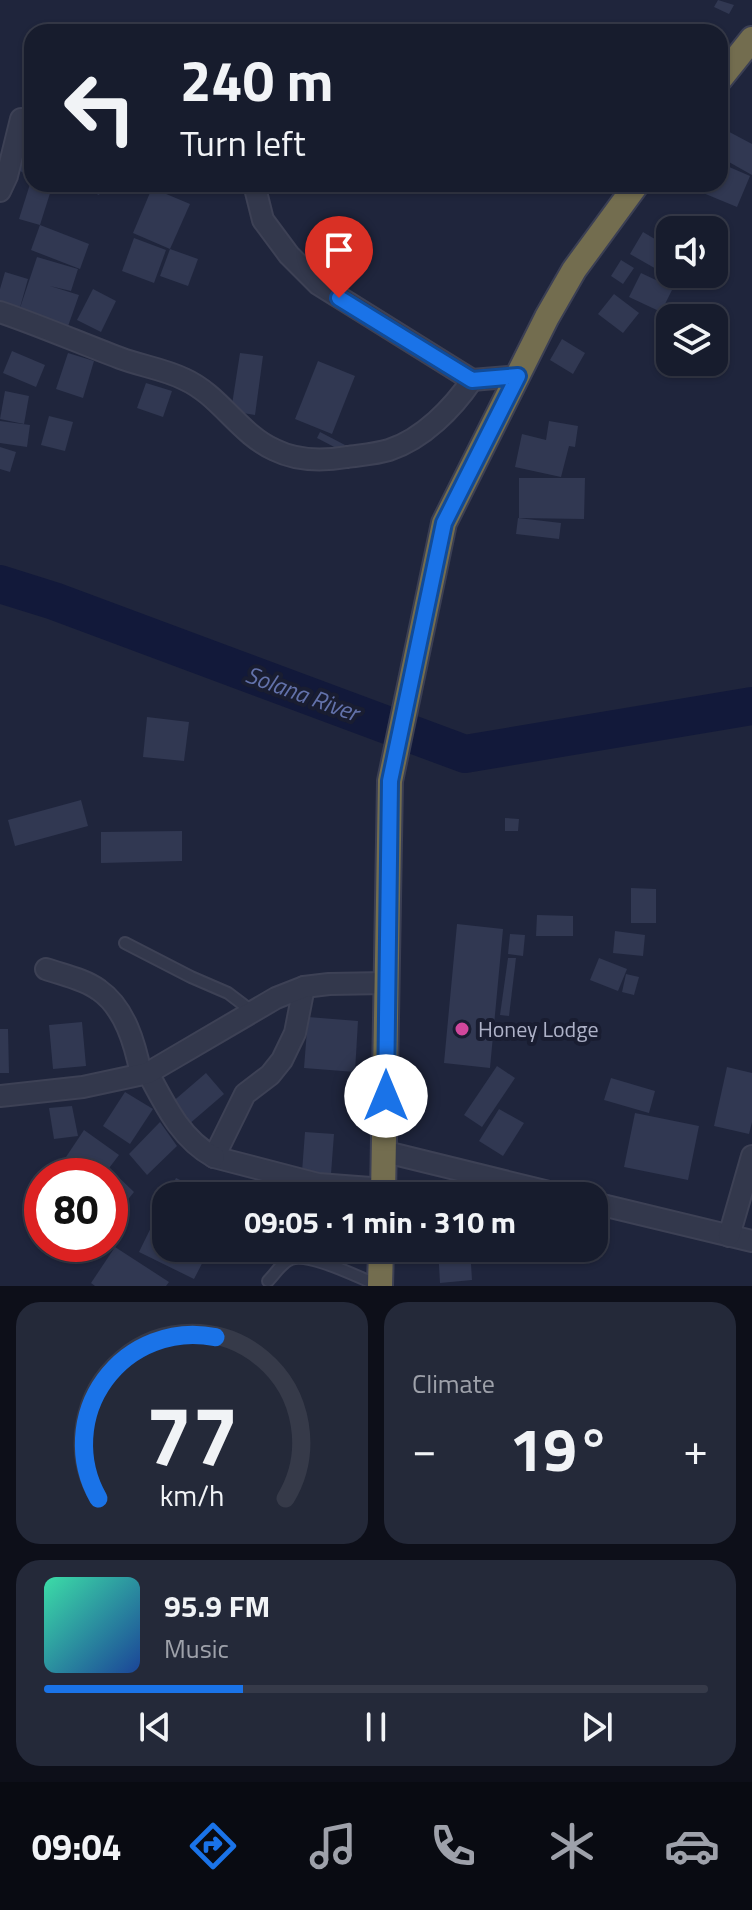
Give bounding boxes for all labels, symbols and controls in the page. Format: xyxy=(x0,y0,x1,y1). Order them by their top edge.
text: 240 m xyxy=(180,38,333,123)
icon: left xyxy=(48,56,152,160)
text: Turn left xyxy=(180,115,306,170)
pin xyxy=(305,216,373,298)
map controls xyxy=(656,216,728,376)
button: sound xyxy=(656,216,728,288)
icon: arrive xyxy=(317,228,361,272)
button: layers xyxy=(656,304,728,376)
water label: Solana River xyxy=(241,656,367,731)
place label: Honey Lodge xyxy=(478,1012,599,1046)
marker: Honey Lodge xyxy=(453,1020,471,1038)
position arrow xyxy=(344,1054,428,1138)
speed limit sign: 80 xyxy=(24,1158,128,1262)
text: 09:05 · 1 min · 310 m xyxy=(244,1199,516,1245)
text: Climate xyxy=(412,1364,495,1403)
text: 77 xyxy=(145,1371,239,1497)
text: 19° xyxy=(510,1403,610,1494)
text: − xyxy=(412,1415,437,1482)
text: + xyxy=(683,1415,708,1482)
text: km/h xyxy=(160,1474,224,1517)
text: 95.9 FM xyxy=(164,1583,270,1629)
text: Music xyxy=(164,1629,229,1668)
icon: previous xyxy=(133,1705,177,1749)
icon: pause xyxy=(354,1705,398,1749)
icon: next xyxy=(575,1705,619,1749)
icon: directions xyxy=(185,1818,241,1874)
icon: music xyxy=(305,1818,361,1874)
icon: phone xyxy=(425,1818,481,1874)
icon: climate xyxy=(544,1818,600,1874)
icon: car xyxy=(664,1818,720,1874)
text: 09:04 xyxy=(32,1819,122,1874)

